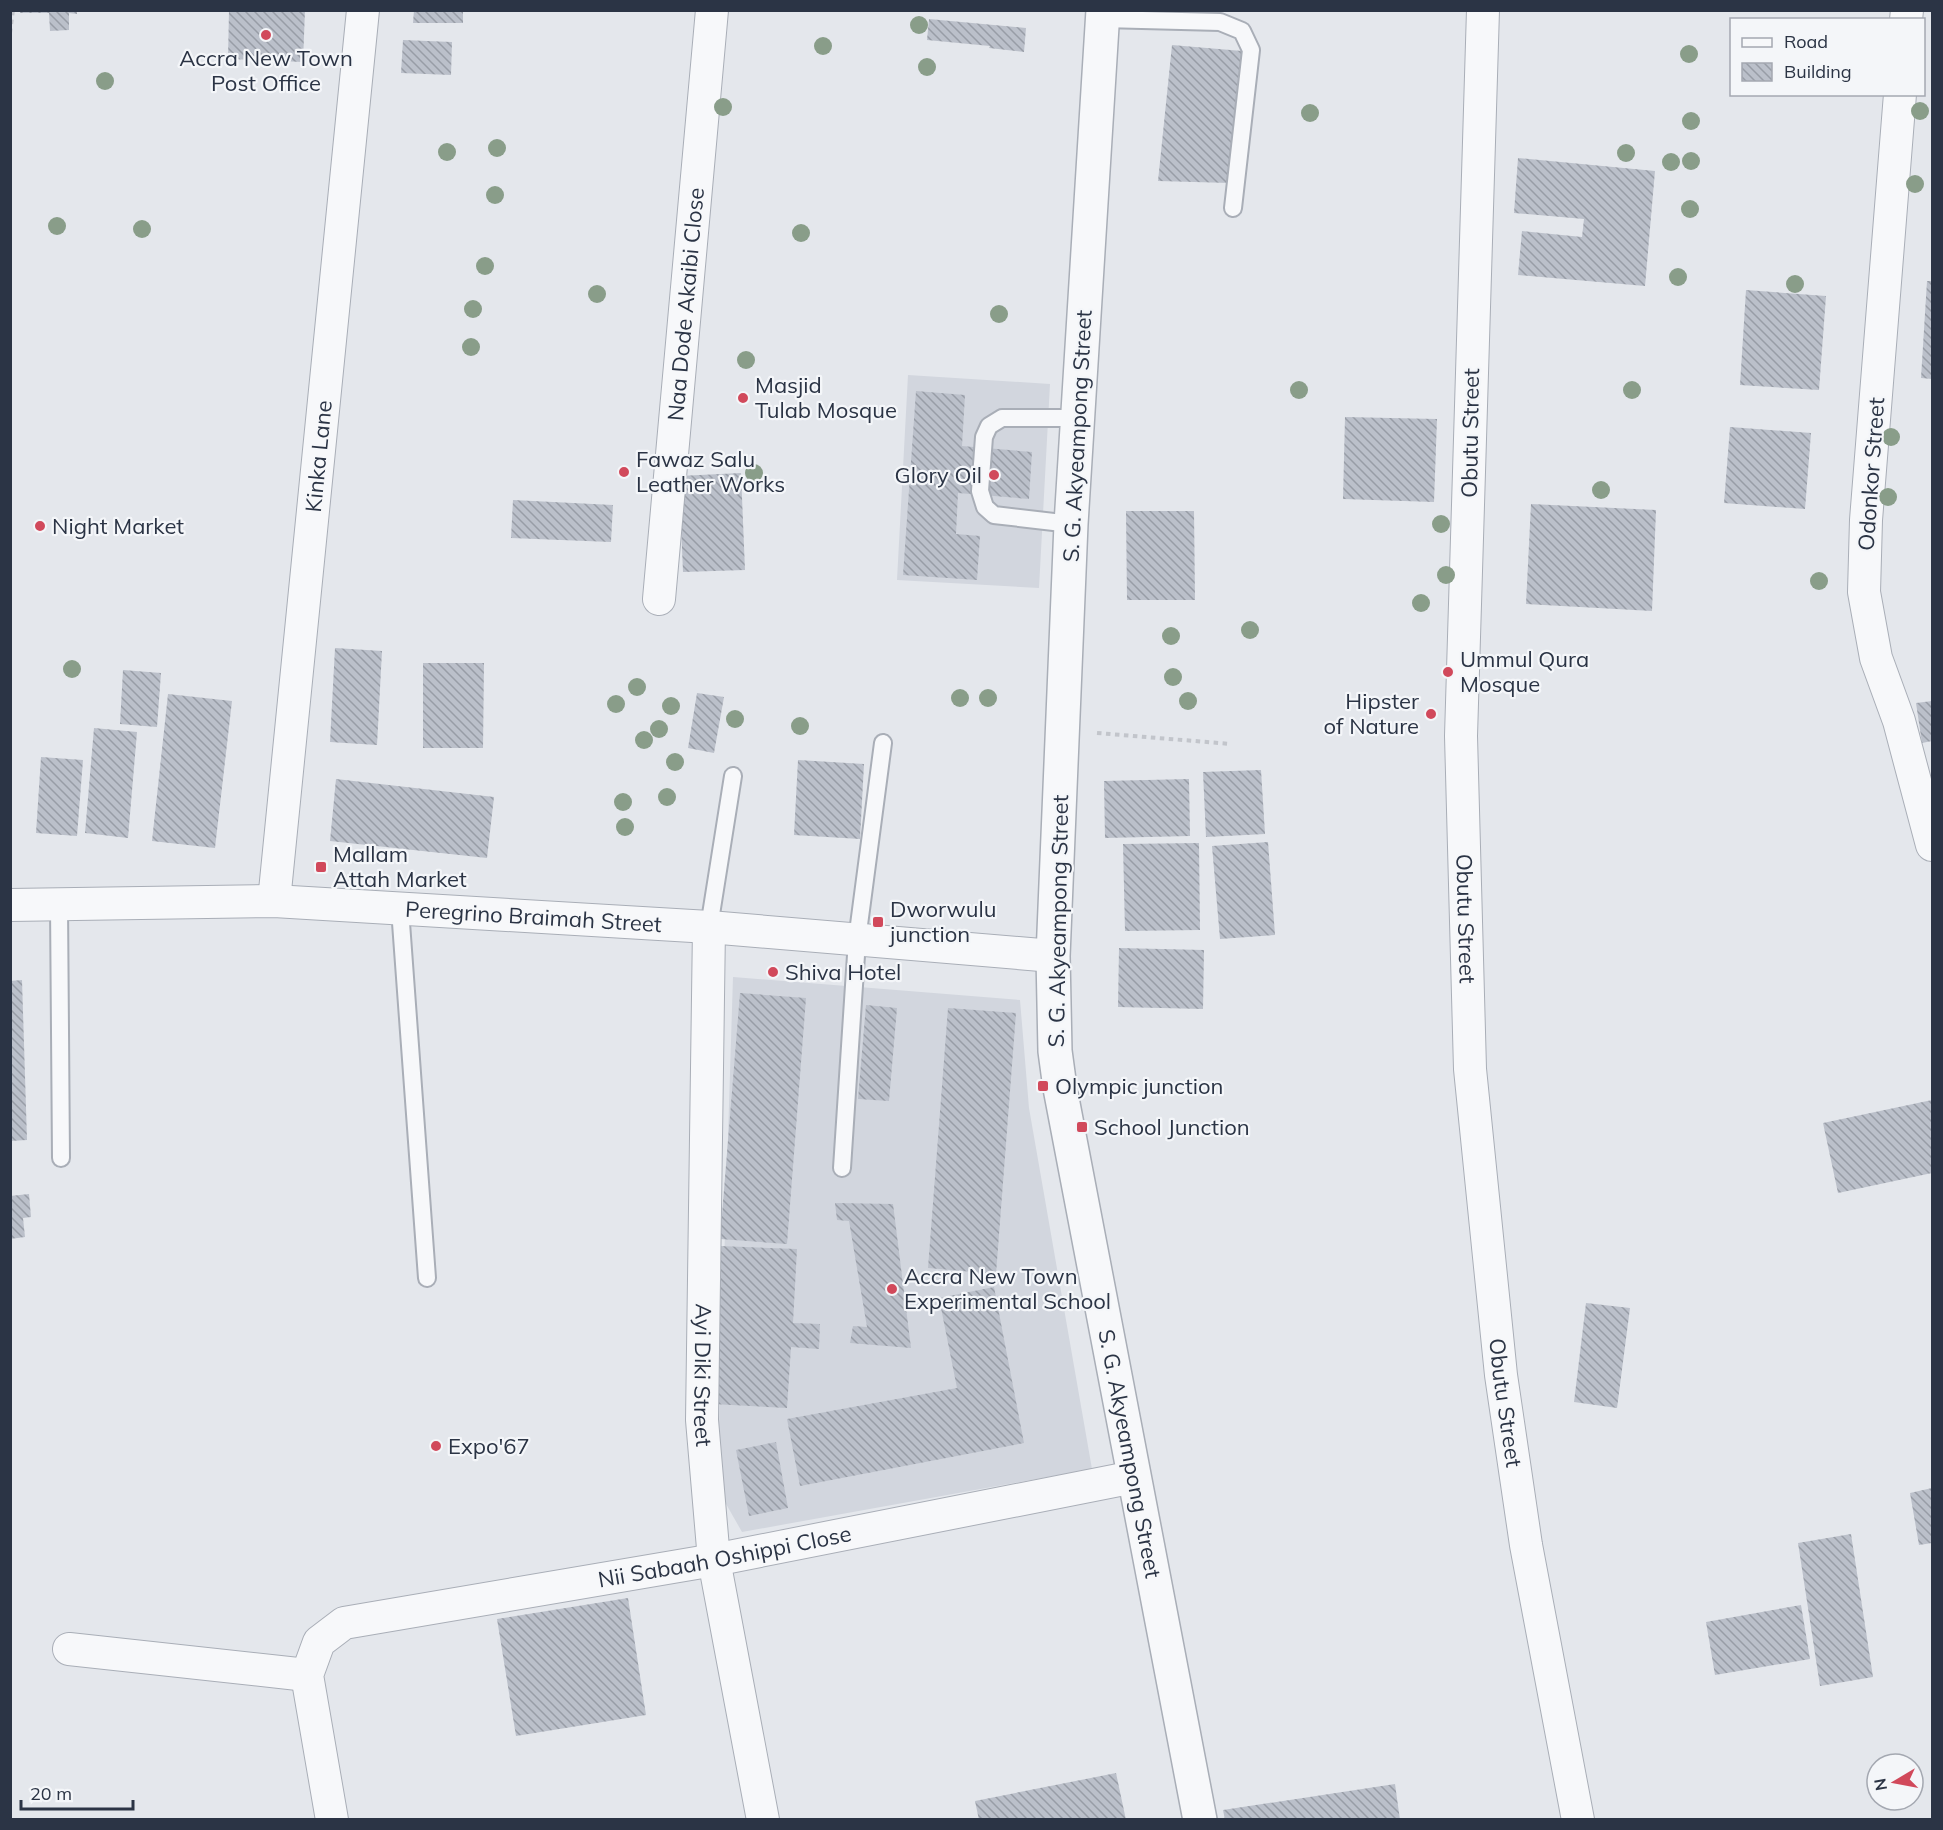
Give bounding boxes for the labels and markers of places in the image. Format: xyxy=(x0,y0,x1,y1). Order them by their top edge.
marker: Accra New Town Post Office xyxy=(259,28,273,42)
place label: Accra New Town Post Office xyxy=(179,44,353,97)
place label: Masjid Tulab Mosque xyxy=(755,371,897,424)
marker: Masjid Tulab Mosque xyxy=(736,391,750,405)
place label: Fawaz Salu Leather Works xyxy=(636,445,785,498)
place label: Glory Oil xyxy=(895,461,982,489)
marker: Fawaz Salu Leather Works xyxy=(617,465,631,479)
marker: Glory Oil xyxy=(987,468,1001,482)
place label: Night Market xyxy=(52,512,184,540)
marker: Night Market xyxy=(33,519,47,533)
place label: Ummul Qura Mosque xyxy=(1460,645,1589,698)
marker: Ummul Qura Mosque xyxy=(1441,665,1455,679)
place label: Hipster of Nature xyxy=(1324,687,1419,740)
marker: Hipster of Nature xyxy=(1424,707,1438,721)
place label: Mallam Attah Market xyxy=(333,840,467,893)
marker: Mallam Attah Market xyxy=(314,860,328,874)
place label: Dworwulu junction xyxy=(888,895,996,948)
marker: Dworwulu junction xyxy=(871,915,885,929)
place label: Shiva Hotel xyxy=(785,958,901,986)
marker: Shiva Hotel xyxy=(766,965,780,979)
place label: Olympic junction xyxy=(1055,1072,1223,1100)
marker: Olympic junction xyxy=(1036,1079,1050,1093)
place label: School Junction xyxy=(1094,1113,1250,1141)
marker: School Junction xyxy=(1075,1120,1089,1134)
place label: Accra New Town Experimental School xyxy=(904,1262,1111,1315)
marker: Accra New Town Experimental School xyxy=(885,1282,899,1296)
place label: Expo'67 xyxy=(448,1432,530,1460)
marker: Expo'67 xyxy=(429,1439,443,1453)

